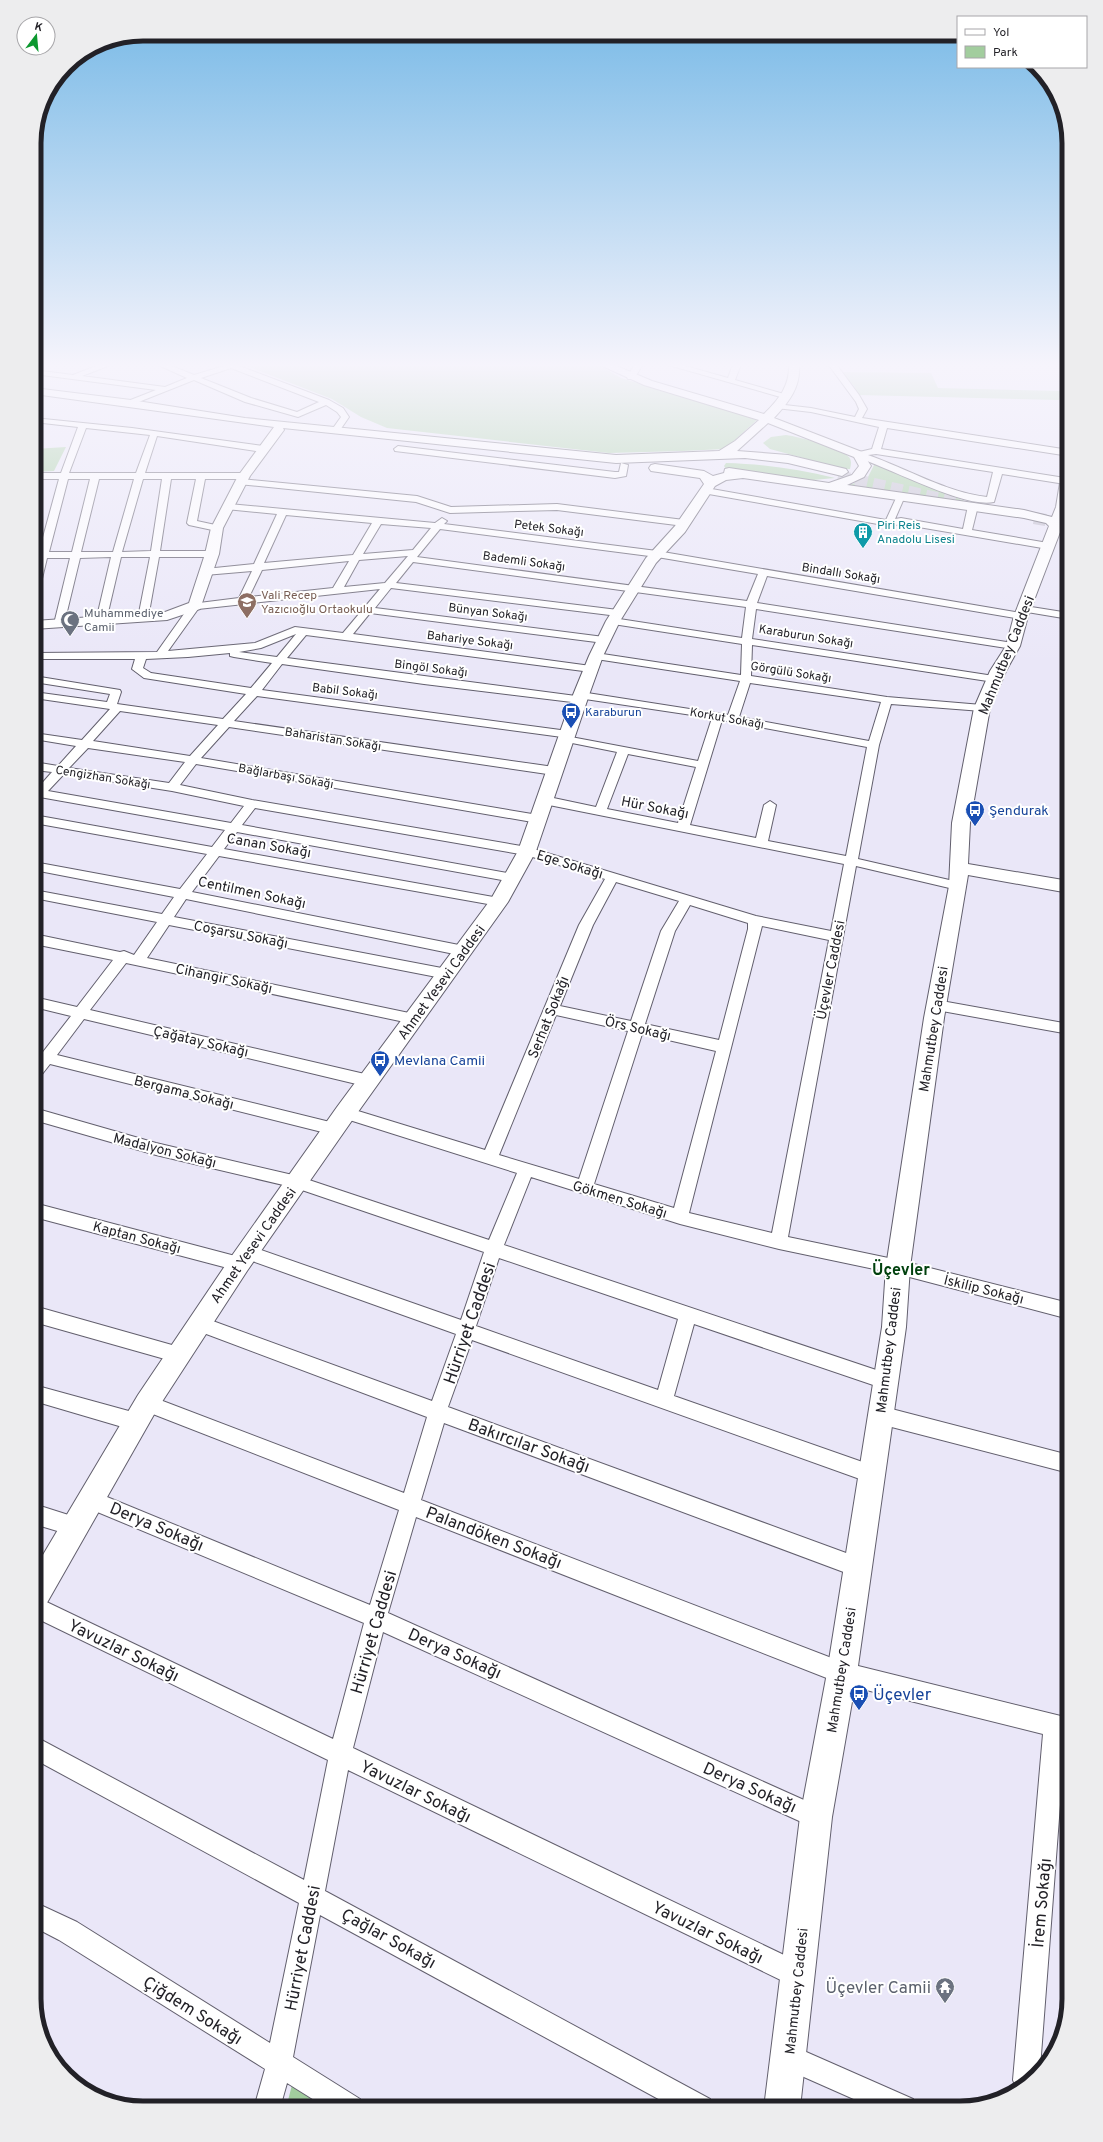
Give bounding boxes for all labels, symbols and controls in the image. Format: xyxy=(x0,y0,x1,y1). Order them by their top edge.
north arrow xyxy=(16,16,56,56)
legend xyxy=(957,16,1087,68)
text: K xyxy=(33,20,44,35)
text: Yol xyxy=(993,25,1009,41)
text: Park xyxy=(993,45,1018,61)
street label: Petek Sokağı xyxy=(513,517,585,541)
place label: Piri Reis Anadolu Lisesi xyxy=(877,518,955,548)
building icon: Piri Reis Anadolu Lisesi xyxy=(852,521,874,549)
street label: Bademli Sokağı xyxy=(482,548,566,576)
street label: Bindallı Sokağı xyxy=(800,560,881,588)
place label: Vali Recep Yazıcıoğlu Ortaokulu xyxy=(261,588,373,618)
school or university icon: Vali Recep Yazıcıoğlu Ortaokulu xyxy=(236,591,258,619)
street label: Mahmutbey Caddesi xyxy=(976,594,1039,718)
street label: Bünyan Sokağı xyxy=(447,600,528,626)
place label: Muhammediye Camii xyxy=(84,606,164,636)
mosque icon: Muhammediye Camii xyxy=(59,609,81,637)
street label: Karaburun Sokağı xyxy=(757,622,854,652)
street label: Bahariye Sokağı xyxy=(426,628,514,654)
street label: Bingöl Sokağı xyxy=(393,657,468,681)
street label: Görgülü Sokağı xyxy=(749,659,832,687)
street label: Babil Sokağı xyxy=(311,680,379,704)
bus stop icon: Karaburun xyxy=(560,701,582,729)
place label: Karaburun xyxy=(585,705,642,721)
street label: Korkut Sokağı xyxy=(688,705,765,733)
street label: Baharistan Sokağı xyxy=(284,724,382,756)
street label: Bağlarbaşı Sokağı xyxy=(237,761,335,793)
street label: Cengizhan Sokağı xyxy=(54,763,152,793)
street label: Hür Sokağı xyxy=(619,794,690,823)
bus stop icon: Şendurak xyxy=(964,799,986,827)
place label: Şendurak xyxy=(989,803,1049,820)
street label: Canan Sokağı xyxy=(225,831,312,862)
street label: Ege Sokağı xyxy=(534,847,605,884)
street label: Centilmen Sokağı xyxy=(196,874,307,913)
street label: Coşarsu Sokağı xyxy=(192,918,289,953)
street label: Üçevler Caddesi xyxy=(812,919,849,1022)
street label: Ahmet Yesevi Caddesi xyxy=(395,922,490,1044)
street label: Cihangir Sokağı xyxy=(174,961,274,998)
street label: Mahmutbey Caddesi xyxy=(916,965,953,1093)
street label: Serhat Sokağı xyxy=(525,974,574,1061)
street label: Örs Sokağı xyxy=(603,1013,673,1045)
street label: Çağatay Sokağı xyxy=(151,1023,250,1062)
bus stop icon: Mevlana Camii xyxy=(369,1049,391,1077)
place label: Mevlana Camii xyxy=(394,1053,485,1070)
street label: Bergama Sokağı xyxy=(132,1073,235,1114)
street label: Madalyon Sokağı xyxy=(111,1130,218,1172)
street label: Gökmen Sokağı xyxy=(570,1178,669,1223)
street label: Ahmet Yesevi Caddesi xyxy=(208,1185,301,1307)
street label: Kaptan Sokağı xyxy=(91,1219,182,1258)
district label: Üçevler xyxy=(872,1259,930,1281)
street label: Hürriyet Caddesi xyxy=(440,1260,502,1388)
street label: İskilip Sokağı xyxy=(942,1271,1026,1309)
street label: Mahmutbey Caddesi xyxy=(873,1286,906,1414)
street label: Bakırcılar Sokağı xyxy=(464,1415,592,1479)
street label: Derya Sokağı xyxy=(106,1498,207,1558)
street label: Palandöken Sokağı xyxy=(422,1503,565,1575)
street label: Hürriyet Caddesi xyxy=(347,1568,403,1697)
street label: Mahmutbey Caddesi xyxy=(824,1606,861,1734)
street label: Yavuzlar Sokağı xyxy=(64,1615,182,1688)
street label: Derya Sokağı xyxy=(404,1624,504,1685)
bus stop icon: Üçevler xyxy=(848,1683,870,1711)
place label: Üçevler xyxy=(873,1684,932,1707)
street label: Yavuzlar Sokağı xyxy=(356,1756,474,1829)
street label: Derya Sokağı xyxy=(699,1758,799,1819)
street label: İrem Sokağı xyxy=(1027,1857,1058,1949)
street label: Hürriyet Caddesi xyxy=(281,1884,327,2013)
street label: Yavuzlar Sokağı xyxy=(648,1897,766,1970)
street label: Çağlar Sokağı xyxy=(337,1905,439,1975)
street label: Mahmutbey Caddesi xyxy=(782,1927,813,2055)
street label: Çiğdem Sokağı xyxy=(138,1972,246,2051)
temple icon: Üçevler Camii xyxy=(934,1976,956,2004)
place label: Üçevler Camii xyxy=(826,1977,931,2000)

